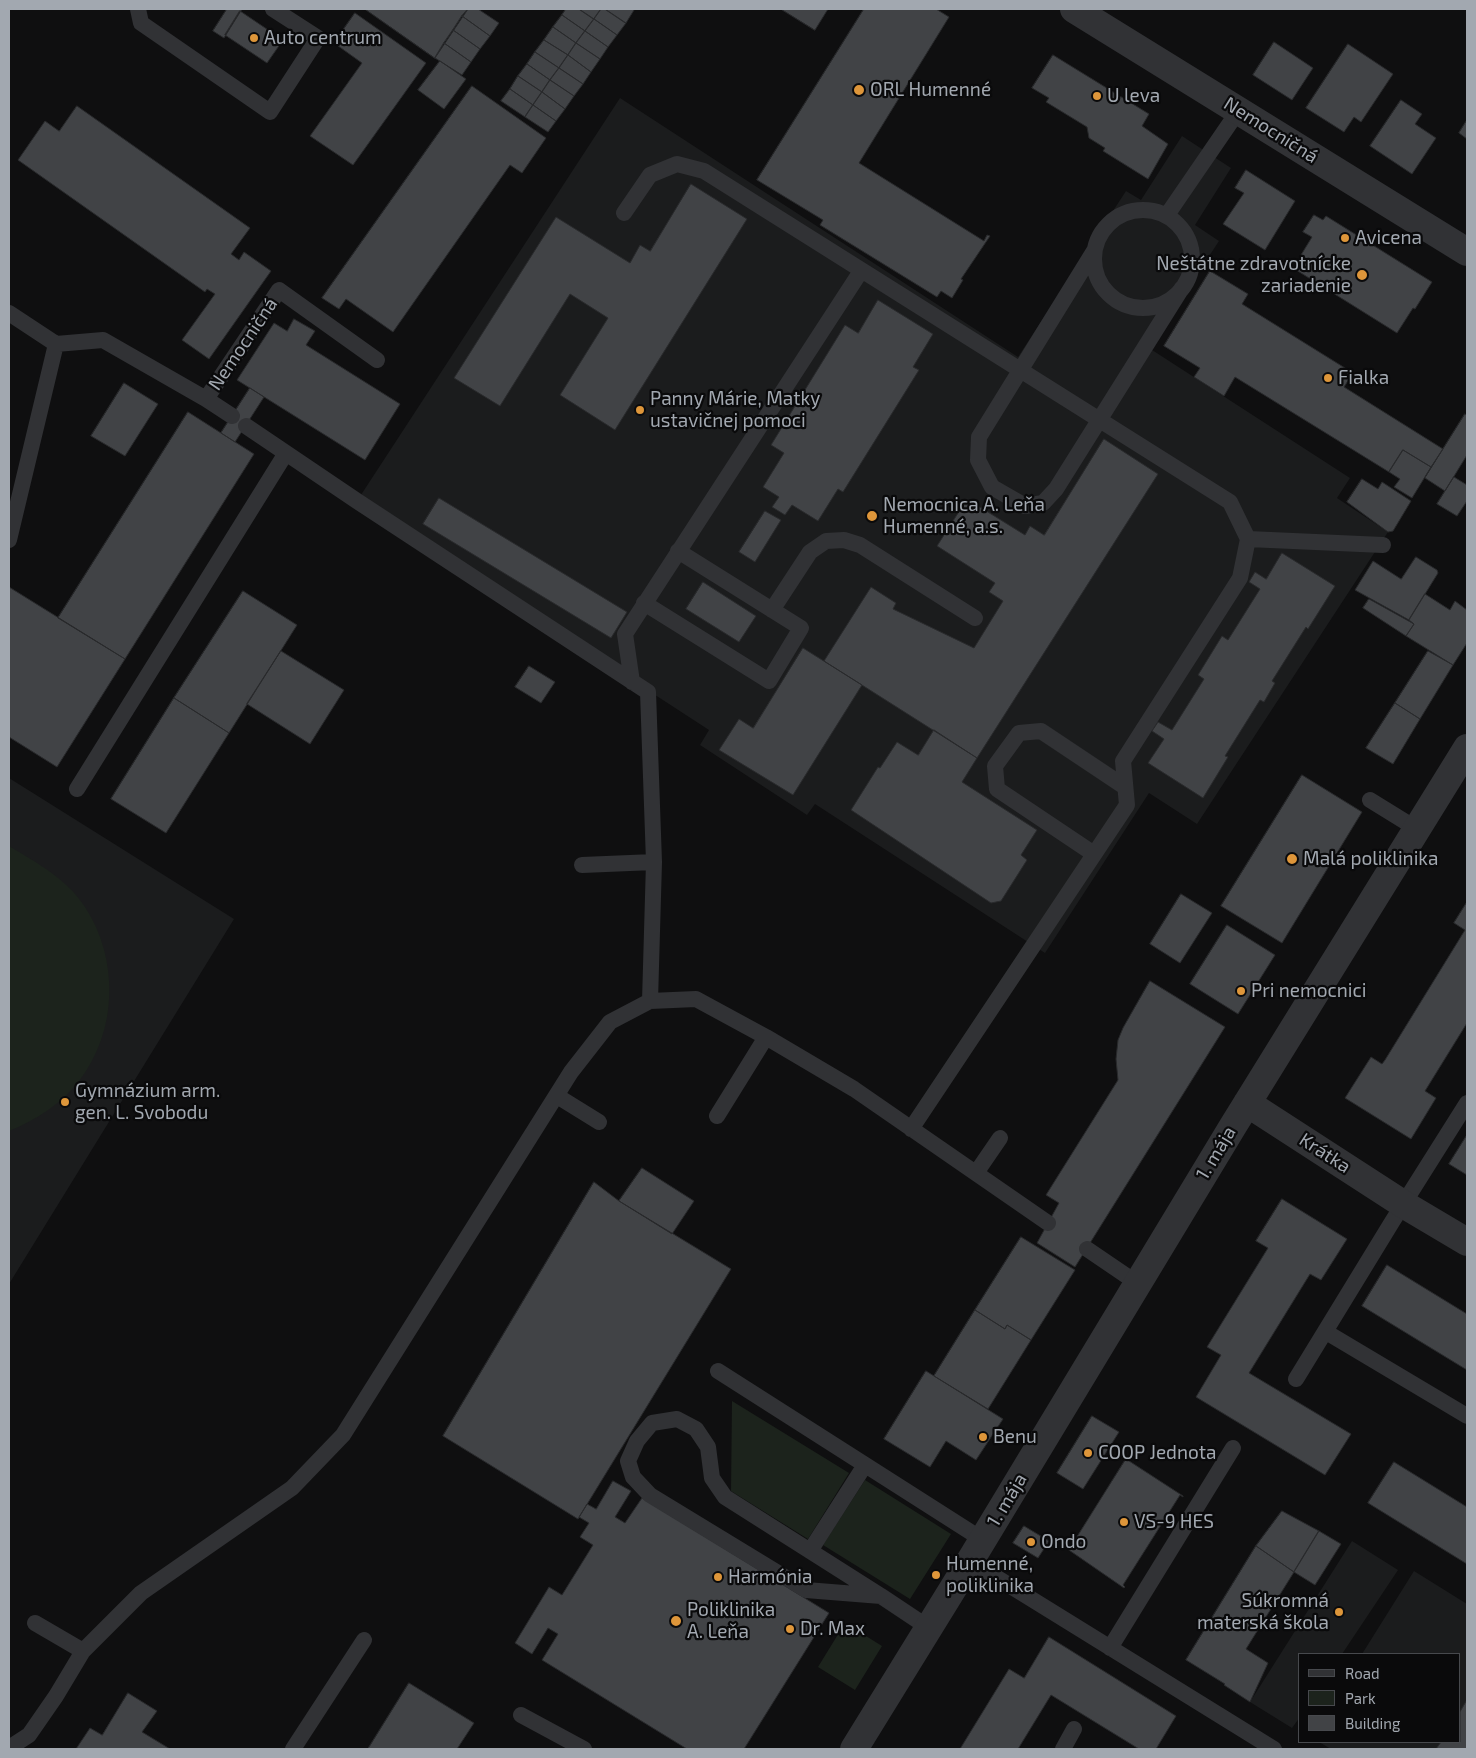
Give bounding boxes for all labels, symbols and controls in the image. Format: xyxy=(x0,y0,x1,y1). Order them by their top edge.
place label: Auto centrum xyxy=(264,27,382,49)
marker: Auto centrum xyxy=(248,32,260,44)
place label: ORL Humenné xyxy=(870,79,991,101)
marker: ORL Humenné xyxy=(852,83,866,97)
place label: U leva xyxy=(1107,85,1160,107)
marker: U leva xyxy=(1091,90,1103,102)
street label: Nemocničná xyxy=(1220,92,1322,168)
place label: Avicena xyxy=(1355,227,1422,249)
marker: Avicena xyxy=(1339,232,1351,244)
place label: Neštátne zdravotnícke zariadenie xyxy=(1156,253,1351,297)
marker: Neštátne zdravotnícke zariadenie xyxy=(1355,268,1369,282)
street label: Nemocničná xyxy=(204,293,282,395)
place label: Fialka xyxy=(1338,367,1389,389)
marker: Fialka xyxy=(1322,372,1334,384)
place label: Panny Márie, Matky ustavičnej pomoci xyxy=(650,388,820,432)
marker: Panny Márie, Matky ustavičnej pomoci xyxy=(634,404,646,416)
place label: Nemocnica A. Leňa Humenné, a.s. xyxy=(883,494,1045,538)
marker: Nemocnica A. Leňa Humenné, a.s. xyxy=(865,509,879,523)
place label: Malá poliklinika xyxy=(1303,848,1438,870)
marker: Malá poliklinika xyxy=(1285,852,1299,866)
place label: Pri nemocnici xyxy=(1251,980,1367,1002)
marker: Pri nemocnici xyxy=(1235,985,1247,997)
place label: Gymnázium arm. gen. L. Svobodu xyxy=(75,1080,220,1124)
marker: Gymnázium arm. gen. L. Svobodu xyxy=(59,1096,71,1108)
street label: 1. mája xyxy=(1191,1122,1241,1184)
street label: Krátka xyxy=(1295,1128,1355,1178)
place label: Benu xyxy=(993,1426,1037,1448)
marker: Benu xyxy=(977,1431,989,1443)
place label: COOP Jednota xyxy=(1098,1442,1216,1464)
marker: COOP Jednota xyxy=(1082,1447,1094,1459)
street label: 1. mája xyxy=(982,1469,1032,1531)
place label: VS-9 HES xyxy=(1134,1511,1214,1533)
marker: VS-9 HES xyxy=(1118,1516,1130,1528)
place label: Ondo xyxy=(1041,1531,1086,1553)
marker: Ondo xyxy=(1025,1536,1037,1548)
place label: Humenné, poliklinika xyxy=(946,1553,1034,1597)
place label: Harmónia xyxy=(728,1566,812,1588)
marker: Humenné, poliklinika xyxy=(930,1569,942,1581)
marker: Harmónia xyxy=(712,1571,724,1583)
place label: Súkromná materská škola xyxy=(1197,1590,1329,1634)
place label: Poliklinika A. Leňa xyxy=(687,1599,775,1643)
marker: Súkromná materská škola xyxy=(1333,1606,1345,1618)
marker: Poliklinika A. Leňa xyxy=(669,1614,683,1628)
place label: Dr. Max xyxy=(800,1618,865,1640)
marker: Dr. Max xyxy=(784,1623,796,1635)
legend xyxy=(1298,1653,1461,1743)
text: Road xyxy=(1345,1664,1380,1682)
text: Park xyxy=(1345,1689,1376,1707)
text: Building xyxy=(1345,1714,1400,1732)

